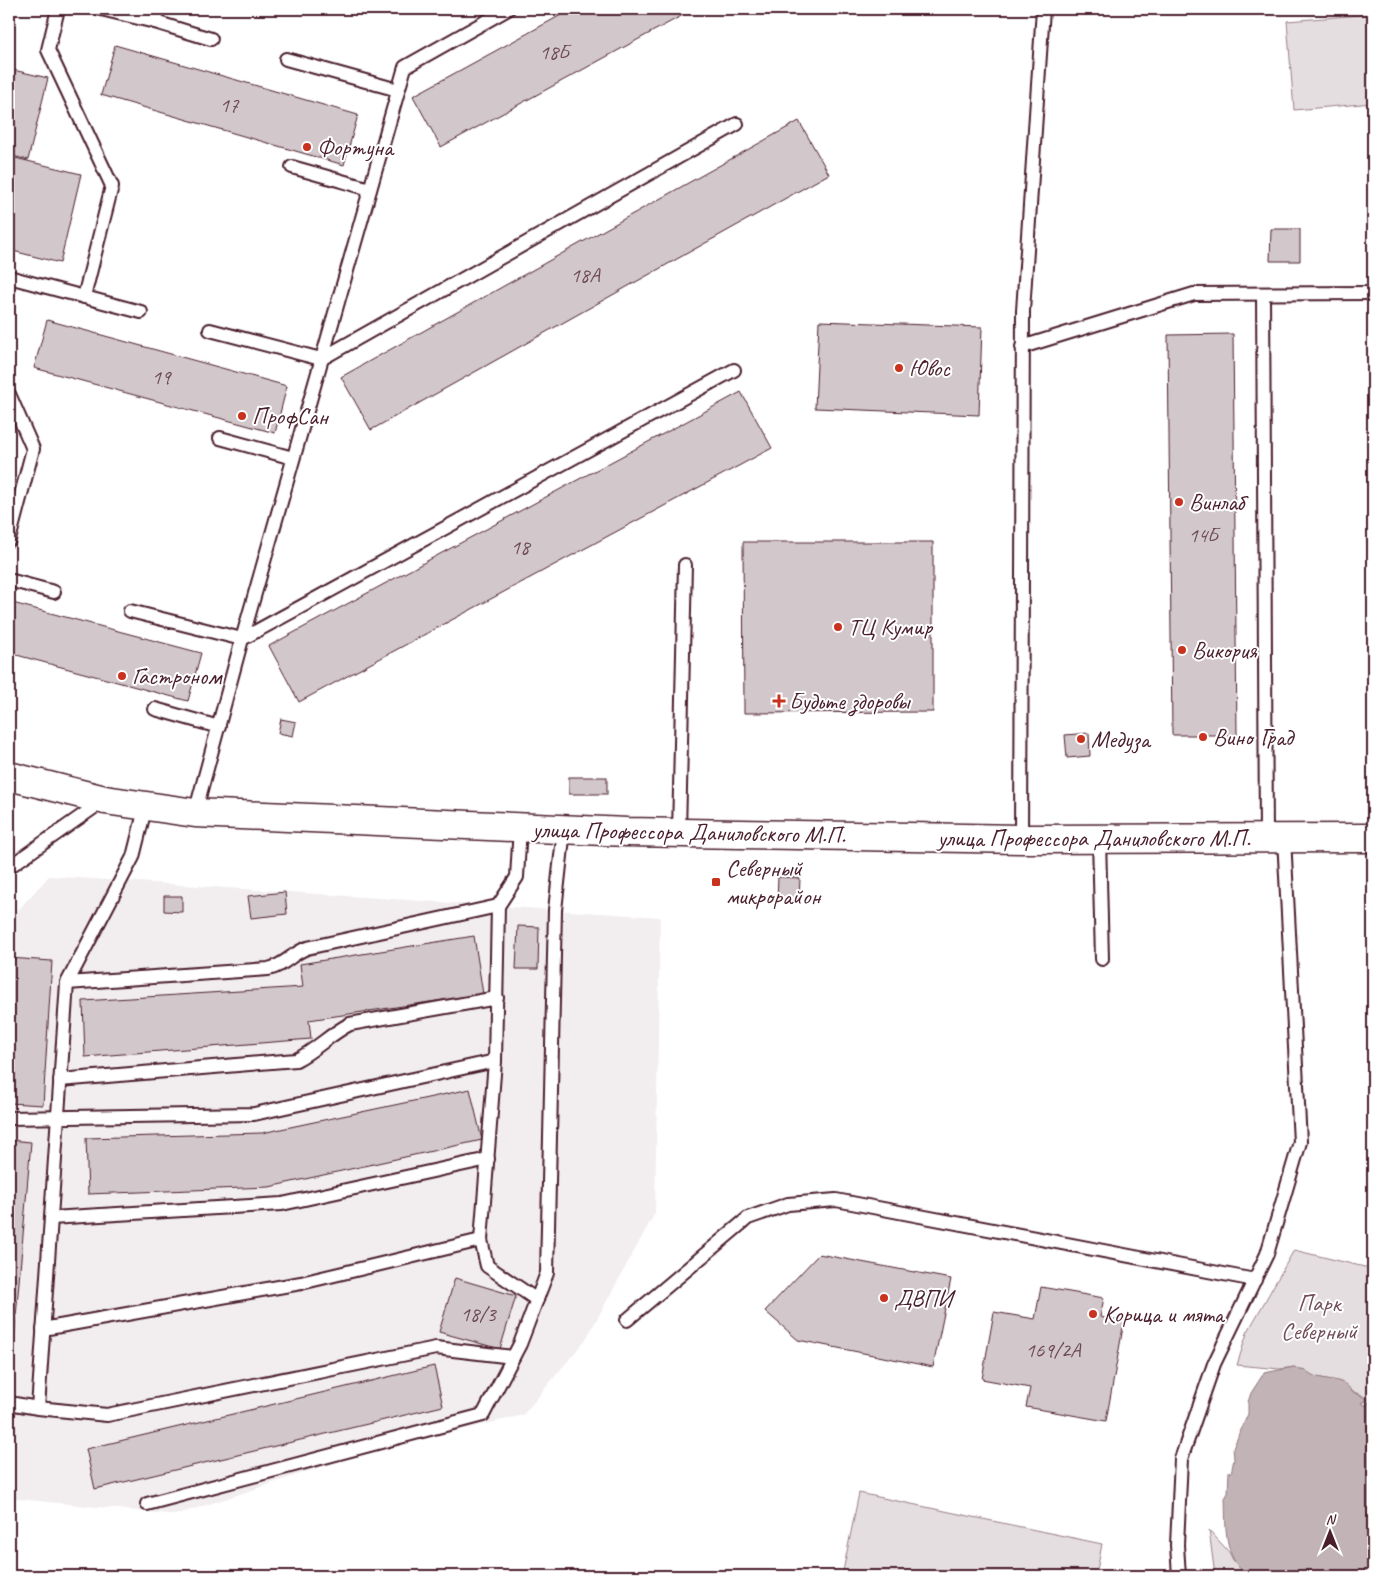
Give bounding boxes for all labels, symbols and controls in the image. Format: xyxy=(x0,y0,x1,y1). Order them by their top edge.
house number: 18Б xyxy=(539,39,572,65)
house number: 17 xyxy=(220,92,240,118)
place label: Фортуна xyxy=(317,132,395,162)
marker: Фортуна xyxy=(301,141,313,153)
house number: 18А xyxy=(570,262,601,288)
place label: Ювос xyxy=(909,353,951,383)
marker: Ювос xyxy=(893,362,905,374)
house number: 19 xyxy=(152,364,172,390)
place label: ПрофСан xyxy=(252,401,330,431)
marker: ПрофСан xyxy=(236,410,248,422)
place label: Винлаб xyxy=(1189,487,1249,517)
marker: Винлаб xyxy=(1173,496,1185,508)
house number: 14Б xyxy=(1188,522,1221,548)
house number: 18 xyxy=(511,534,532,560)
place label: ТЦ Кумир xyxy=(848,612,934,642)
marker: ТЦ Кумир xyxy=(832,621,844,633)
place label: Викория xyxy=(1192,635,1258,665)
marker: Викория xyxy=(1176,644,1188,656)
place label: Гастроном xyxy=(132,661,223,691)
marker: Гастроном xyxy=(116,670,128,682)
place label: Будьте здоровы xyxy=(789,686,912,717)
marker: Будьте здоровы xyxy=(773,695,785,707)
place label: Вино Град xyxy=(1213,722,1296,752)
place label: Медуза xyxy=(1091,724,1152,754)
marker: Вино Град xyxy=(1197,731,1209,743)
marker: Медуза xyxy=(1075,733,1087,745)
street label: улица Профессора Даниловского М.П. xyxy=(530,814,846,850)
street label: улица Профессора Даниловского М.П. xyxy=(935,823,1251,853)
place label: Северный микрорайон xyxy=(726,853,822,911)
marker: Северный микрорайон xyxy=(710,876,722,888)
place label: ДВПИ xyxy=(894,1283,956,1313)
park label: Парк Северный xyxy=(1281,1288,1359,1346)
marker: ДВПИ xyxy=(878,1292,890,1304)
place label: Корица и мята xyxy=(1103,1299,1225,1329)
house number: 18/3 xyxy=(460,1301,497,1327)
marker: Корица и мята xyxy=(1087,1308,1099,1320)
house number: 169/2А xyxy=(1025,1337,1082,1363)
north arrow xyxy=(1304,1508,1354,1558)
text: N xyxy=(1326,1511,1337,1528)

